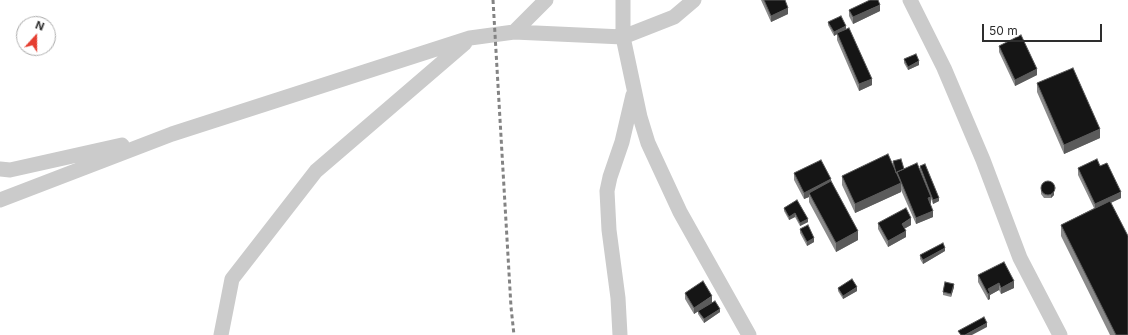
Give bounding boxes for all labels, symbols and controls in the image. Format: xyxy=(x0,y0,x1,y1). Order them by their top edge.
north arrow xyxy=(16,16,56,56)
scale bar xyxy=(984,16,1104,42)
text: N xyxy=(34,18,46,34)
text: 50 m xyxy=(989,23,1018,38)

